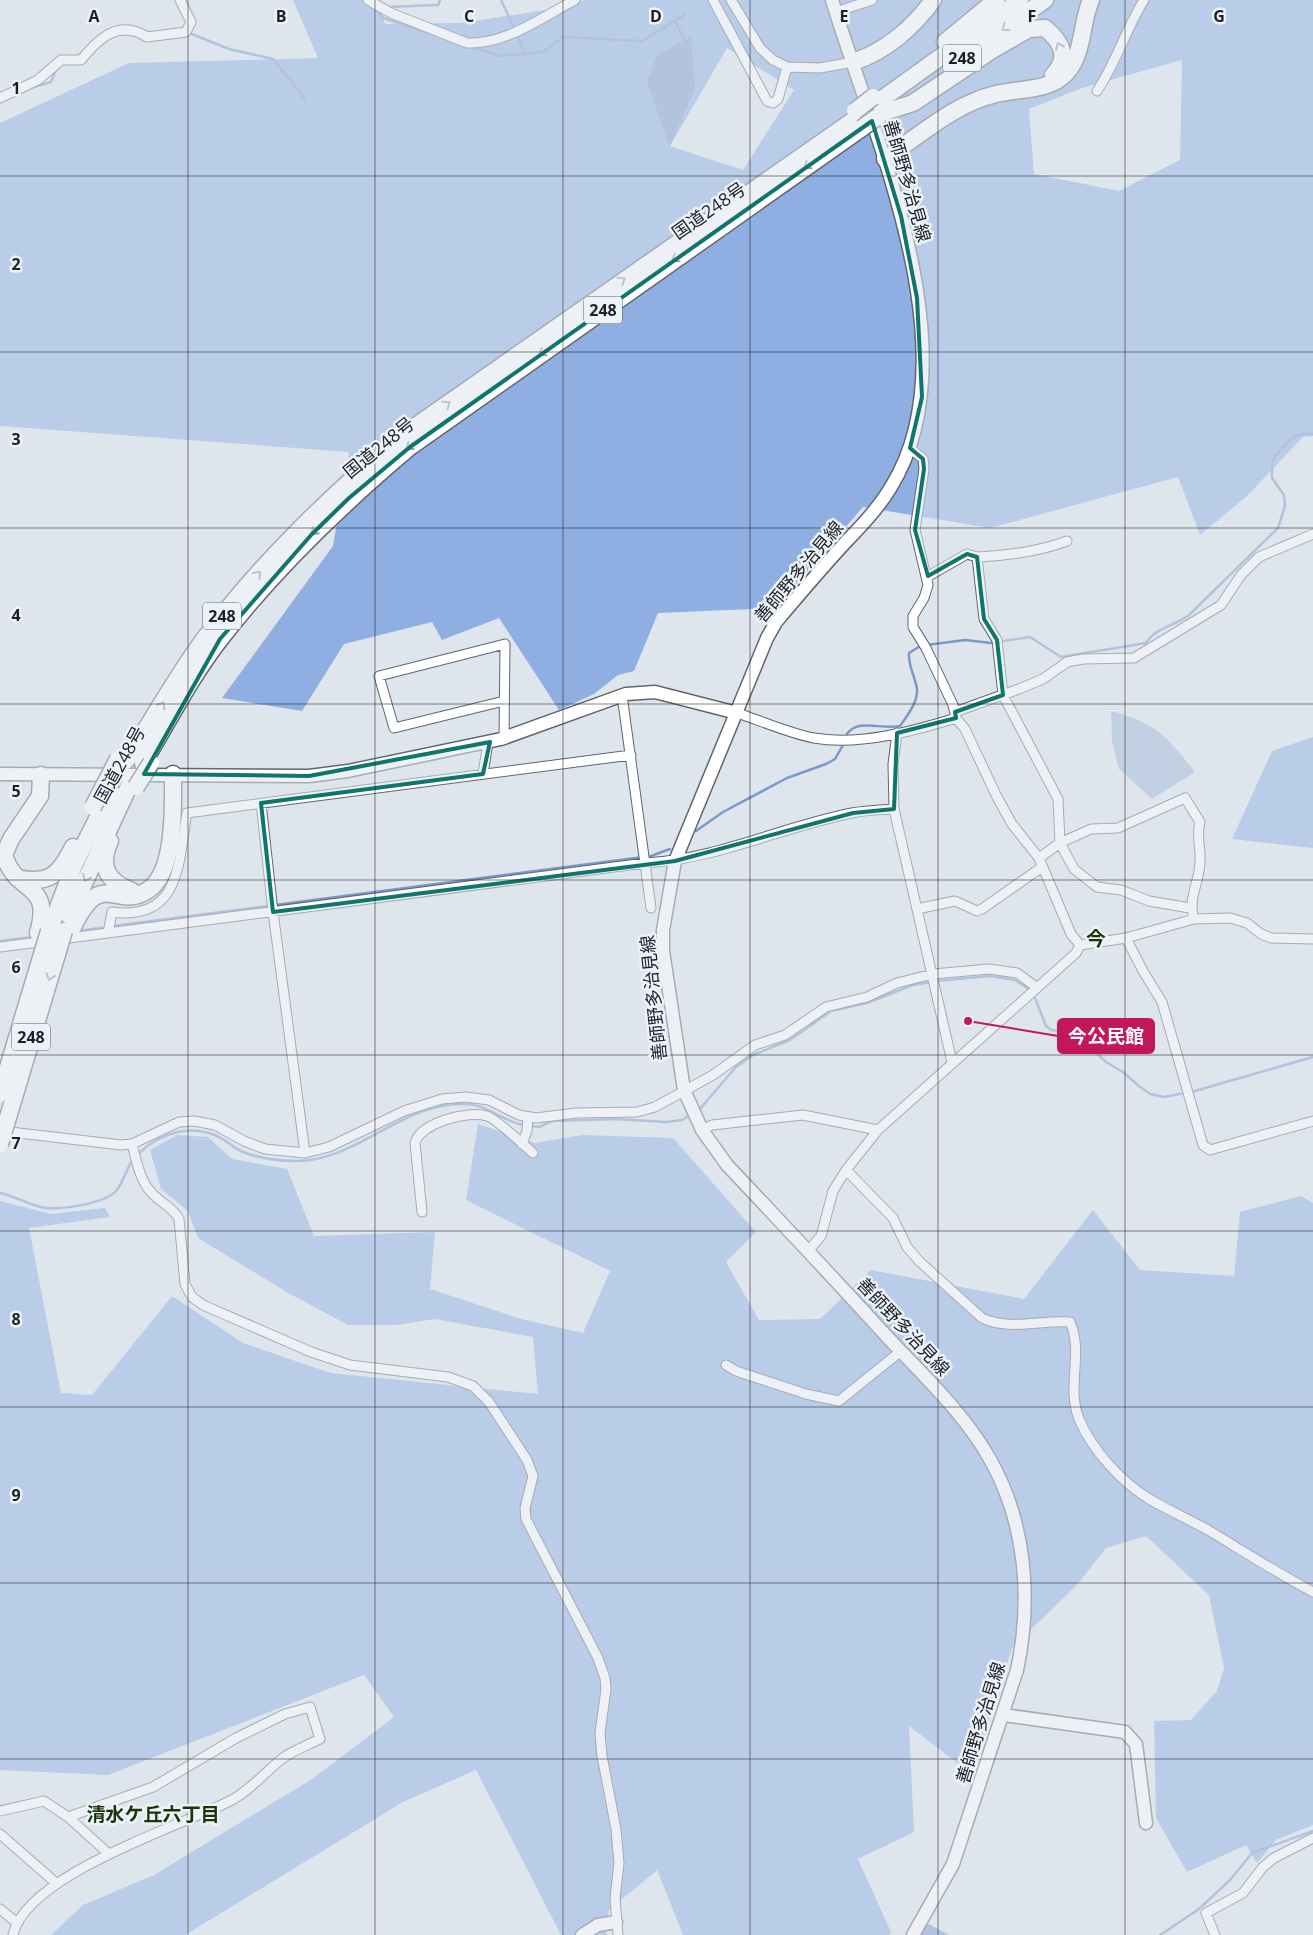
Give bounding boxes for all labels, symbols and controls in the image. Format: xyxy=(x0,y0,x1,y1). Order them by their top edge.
text: A xyxy=(88,5,100,27)
text: B xyxy=(276,5,286,27)
text: C xyxy=(464,5,474,27)
text: D xyxy=(650,5,662,27)
text: E xyxy=(840,5,849,27)
text: F xyxy=(1028,5,1036,27)
text: G xyxy=(1213,5,1225,27)
one-way arrow xyxy=(1001,22,1010,31)
one-way arrow xyxy=(1056,42,1066,51)
road number: 248 xyxy=(943,44,981,72)
text: 1 xyxy=(11,77,21,99)
street label: 善師野多治見線 xyxy=(879,117,937,245)
one-way arrow xyxy=(804,160,813,169)
street label: 国道248号 xyxy=(667,176,750,244)
text: 2 xyxy=(11,253,21,275)
one-way arrow xyxy=(671,253,680,262)
one-way arrow xyxy=(617,277,626,286)
road number: 248 xyxy=(584,296,622,324)
one-way arrow xyxy=(538,347,548,356)
one-way arrow xyxy=(441,401,451,410)
street label: 国道248号 xyxy=(338,411,419,483)
text: 3 xyxy=(11,428,21,450)
one-way arrow xyxy=(406,442,415,450)
street label: 善師野多治見線 xyxy=(749,515,848,627)
one-way arrow xyxy=(311,526,320,535)
one-way arrow xyxy=(252,571,261,580)
road number: 248 xyxy=(203,602,241,630)
text: 4 xyxy=(11,604,21,626)
one-way arrow xyxy=(155,702,165,711)
street label: 国道248号 xyxy=(88,722,150,807)
text: 5 xyxy=(11,780,21,802)
one-way arrow xyxy=(82,873,93,882)
district label: 今 xyxy=(1086,925,1106,952)
street label: 善師野多治見線 xyxy=(634,934,672,1062)
text: 6 xyxy=(11,956,21,978)
one-way arrow xyxy=(45,973,55,981)
callout: 今公民館 xyxy=(1058,1019,1154,1053)
text: 今公民館 xyxy=(1068,1023,1144,1049)
road number: 248 xyxy=(12,1024,50,1050)
text: 7 xyxy=(11,1132,21,1154)
street label: 善師野多治見線 xyxy=(852,1272,955,1381)
text: 8 xyxy=(11,1308,21,1330)
text: 9 xyxy=(11,1484,21,1506)
street label: 善師野多治見線 xyxy=(950,1659,1010,1786)
district label: 清水ケ丘六丁目 xyxy=(86,1801,220,1827)

